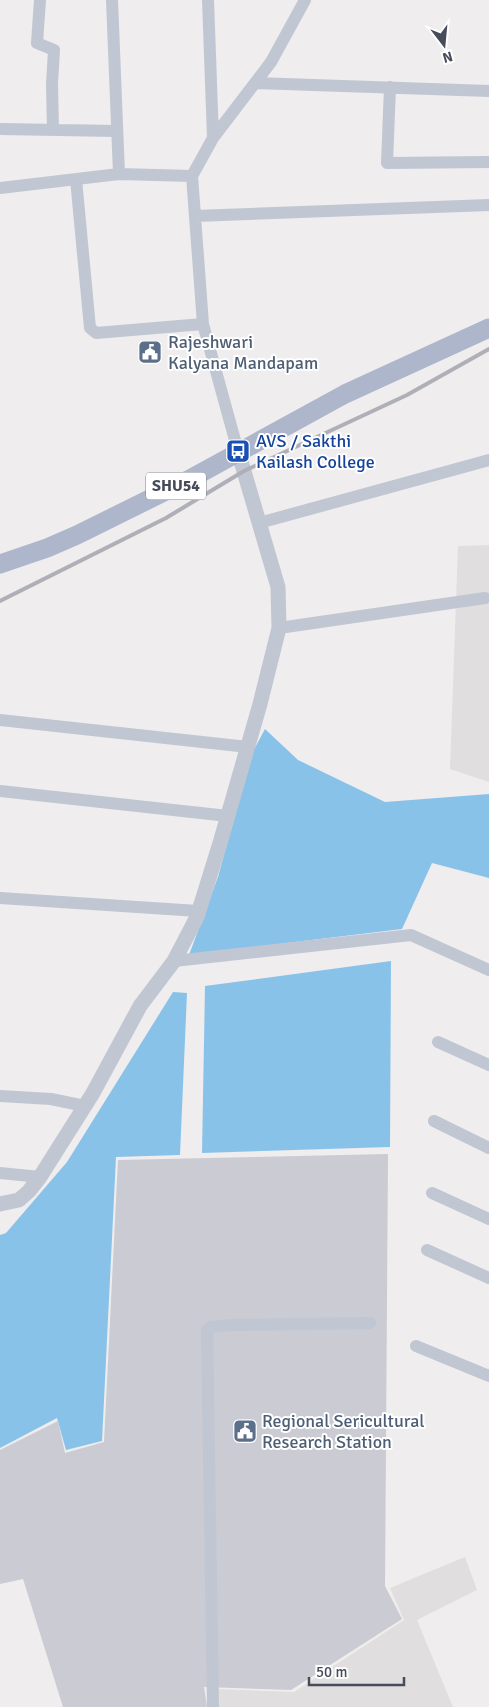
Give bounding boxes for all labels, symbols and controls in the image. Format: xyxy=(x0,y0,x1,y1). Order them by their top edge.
north arrow xyxy=(419,20,469,70)
text: N xyxy=(440,48,454,67)
place label: Rajeshwari Kalyana Mandapam xyxy=(168,331,318,374)
public building icon: Rajeshwari Kalyana Mandapam xyxy=(137,339,163,365)
place label: AVS / Sakthi Kailash College xyxy=(256,430,375,473)
bus stop icon: AVS / Sakthi Kailash College xyxy=(225,438,251,464)
road number: SHU54 xyxy=(146,472,206,500)
place label: Regional Sericultural Research Station xyxy=(262,1410,425,1453)
public building icon: Regional Sericultural Research Station xyxy=(232,1418,258,1444)
scale bar xyxy=(309,1654,404,1686)
text: 50 m xyxy=(316,1663,347,1681)

